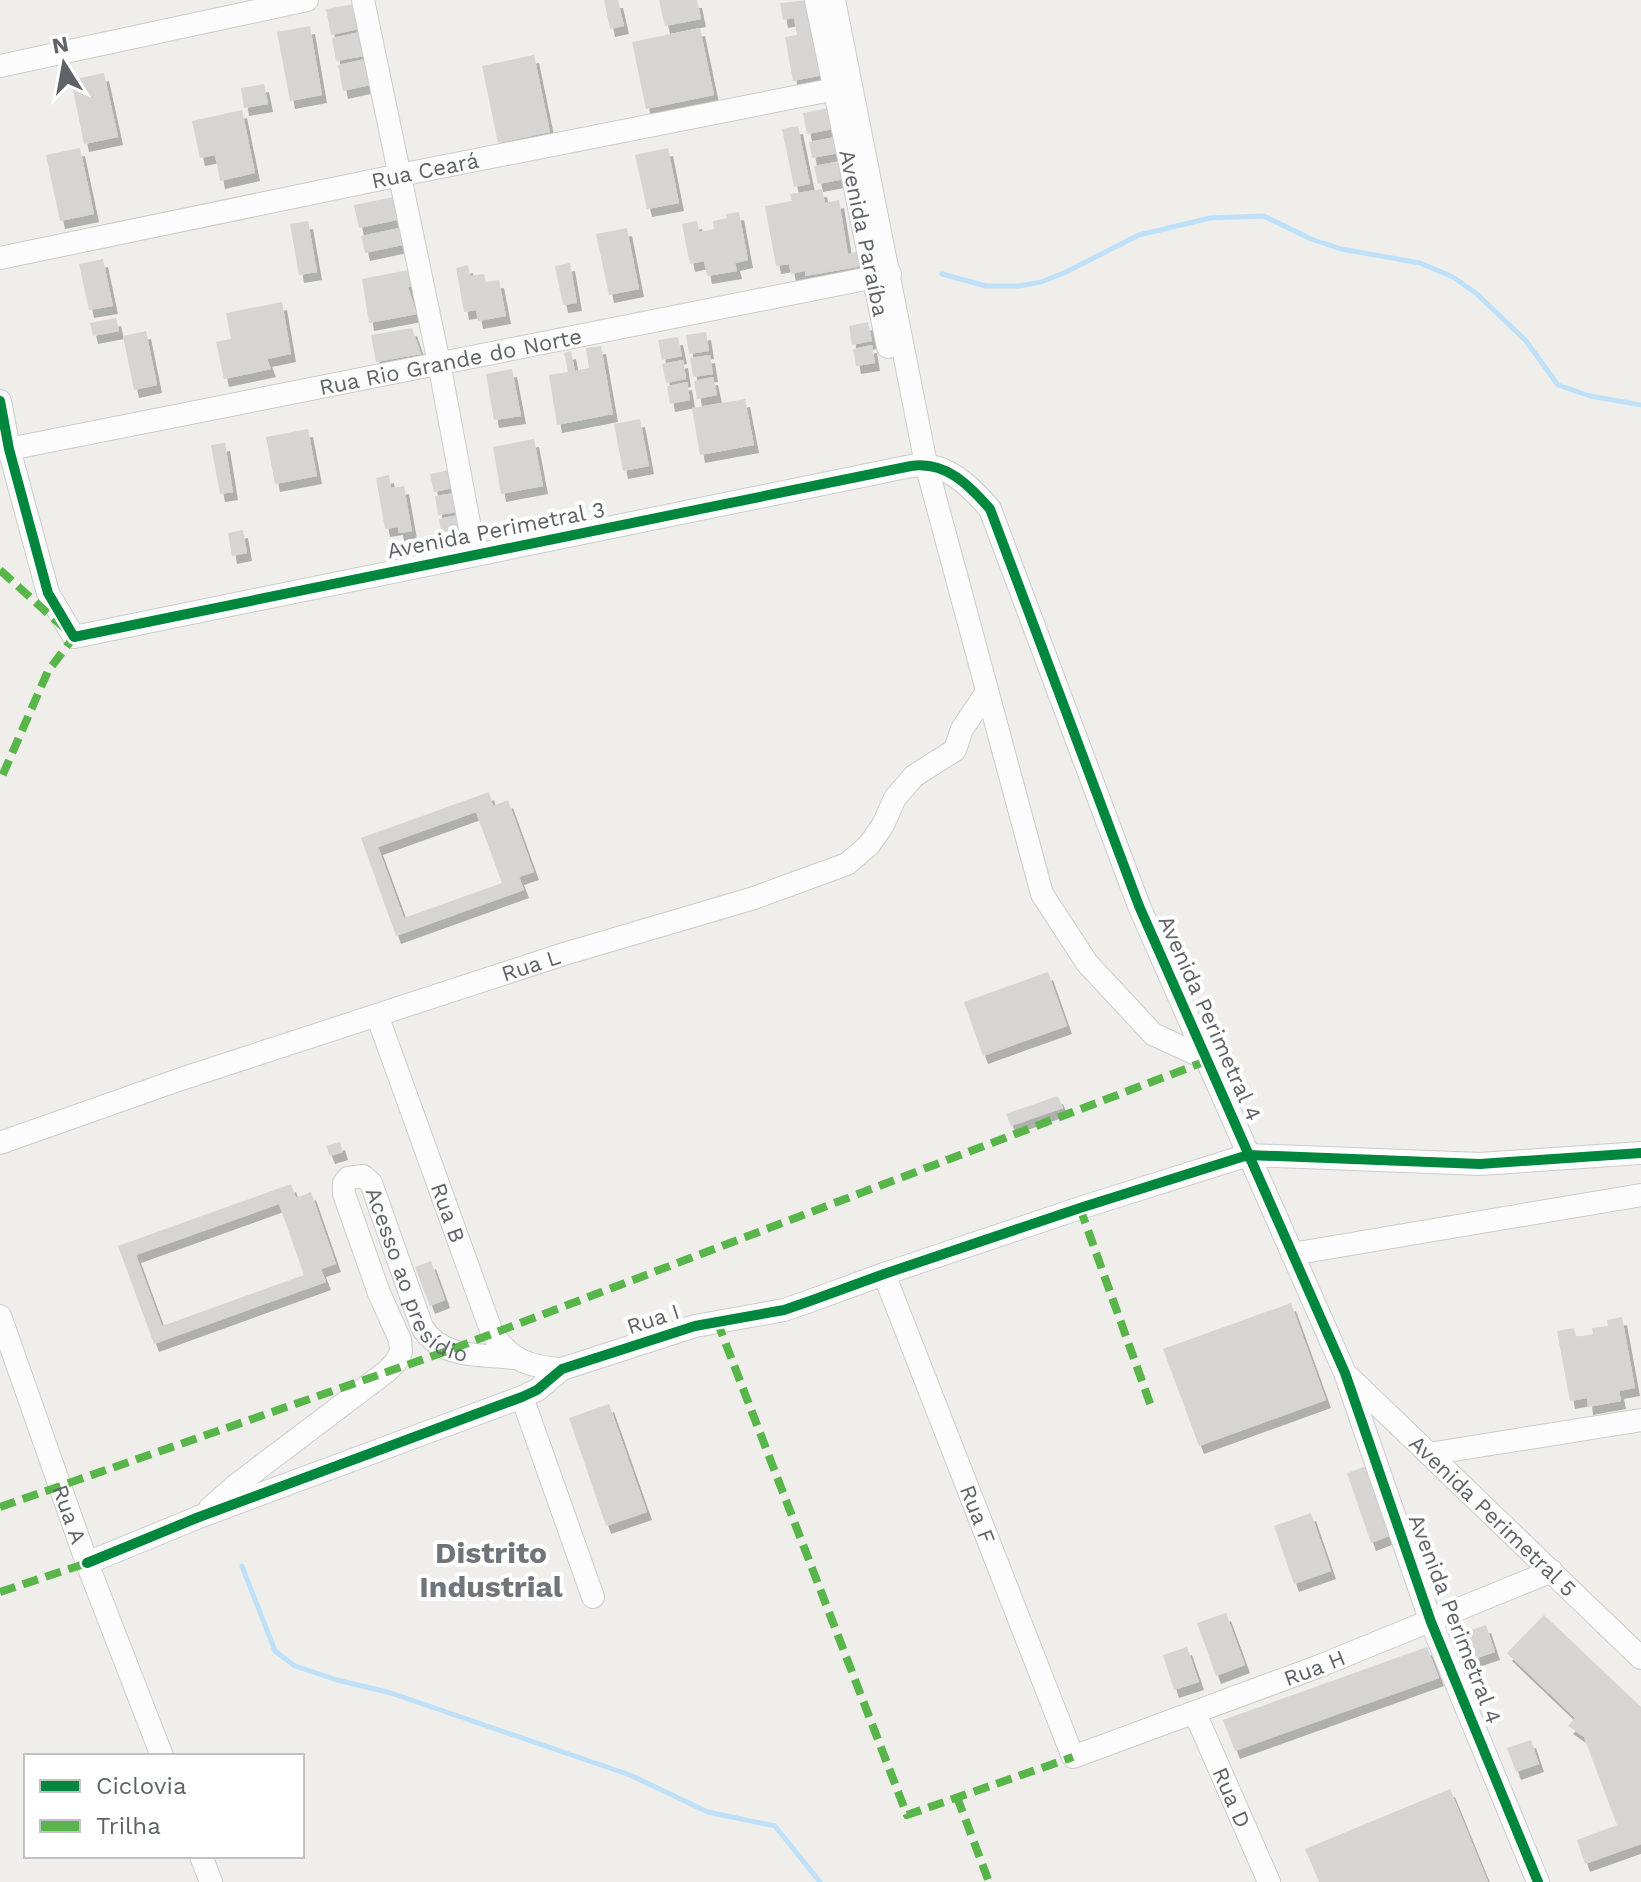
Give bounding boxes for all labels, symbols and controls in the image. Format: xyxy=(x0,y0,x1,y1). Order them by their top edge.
north arrow xyxy=(24,24,104,104)
text: N xyxy=(50,31,71,59)
street label: Rua Ceará xyxy=(369,147,481,193)
street label: Avenida Paraíba xyxy=(835,147,894,319)
street label: Rua Rio Grande do Norte xyxy=(317,323,584,400)
street label: Avenida Perimetral 3 xyxy=(385,497,607,563)
street label: Avenida Perimetral 4 xyxy=(1153,912,1267,1124)
street label: Rua L xyxy=(498,944,564,986)
street label: Rua B xyxy=(426,1179,471,1246)
street label: Acesso ao presídio xyxy=(361,1184,470,1366)
street label: Rua I xyxy=(623,1299,683,1339)
street label: Avenida Perimetral 5 xyxy=(1405,1430,1582,1601)
street label: Rua A xyxy=(48,1481,92,1547)
street label: Rua F xyxy=(955,1481,1001,1547)
street label: Avenida Perimetral 4 xyxy=(1404,1511,1506,1727)
district label: Distrito Industrial xyxy=(419,1535,563,1604)
street label: Rua H xyxy=(1280,1644,1349,1691)
legend xyxy=(24,1754,304,1858)
street label: Rua D xyxy=(1208,1763,1256,1831)
text: Ciclovia xyxy=(96,1772,186,1800)
text: Trilha xyxy=(96,1812,161,1840)

